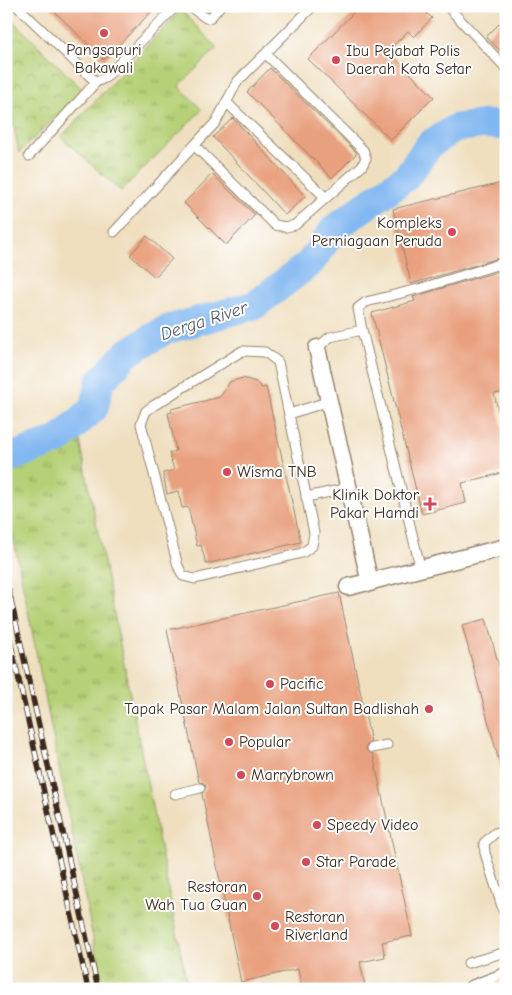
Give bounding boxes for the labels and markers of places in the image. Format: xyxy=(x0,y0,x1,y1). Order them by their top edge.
marker: Pangsapuri Bakawali xyxy=(98,27,110,39)
place label: Pangsapuri Bakawali xyxy=(66,41,142,77)
place label: Ibu Pejabat Polis Daerah Kota Setar xyxy=(346,42,472,78)
marker: Ibu Pejabat Polis Daerah Kota Setar xyxy=(330,54,342,66)
place label: Kompleks Perniagaan Peruda xyxy=(312,214,442,250)
marker: Kompleks Perniagaan Peruda xyxy=(446,226,458,238)
place label: Wisma TNB xyxy=(237,463,317,481)
marker: Wisma TNB xyxy=(221,466,233,478)
place label: Klinik Doktor Pakar Hamdi xyxy=(330,486,420,522)
marker: Klinik Doktor Pakar Hamdi xyxy=(423,497,437,511)
place label: Pacific xyxy=(280,675,324,693)
marker: Pacific xyxy=(264,678,276,690)
place label: Tapak Pasar Malam Jalan Sultan Badlishah xyxy=(124,700,419,718)
marker: Tapak Pasar Malam Jalan Sultan Badlishah xyxy=(423,703,435,715)
place label: Popular xyxy=(239,733,291,751)
marker: Popular xyxy=(223,736,235,748)
place label: Marrybrown xyxy=(251,766,334,784)
marker: Marrybrown xyxy=(235,769,247,781)
place label: Speedy Video xyxy=(327,816,419,834)
marker: Speedy Video xyxy=(311,819,323,831)
place label: Star Parade xyxy=(316,853,396,871)
marker: Star Parade xyxy=(300,856,312,868)
place label: Restoran Wah Tua Guan xyxy=(145,878,247,914)
marker: Restoran Wah Tua Guan xyxy=(251,890,263,902)
place label: Restoran Riverland xyxy=(285,908,348,944)
marker: Restoran Riverland xyxy=(269,920,281,932)

